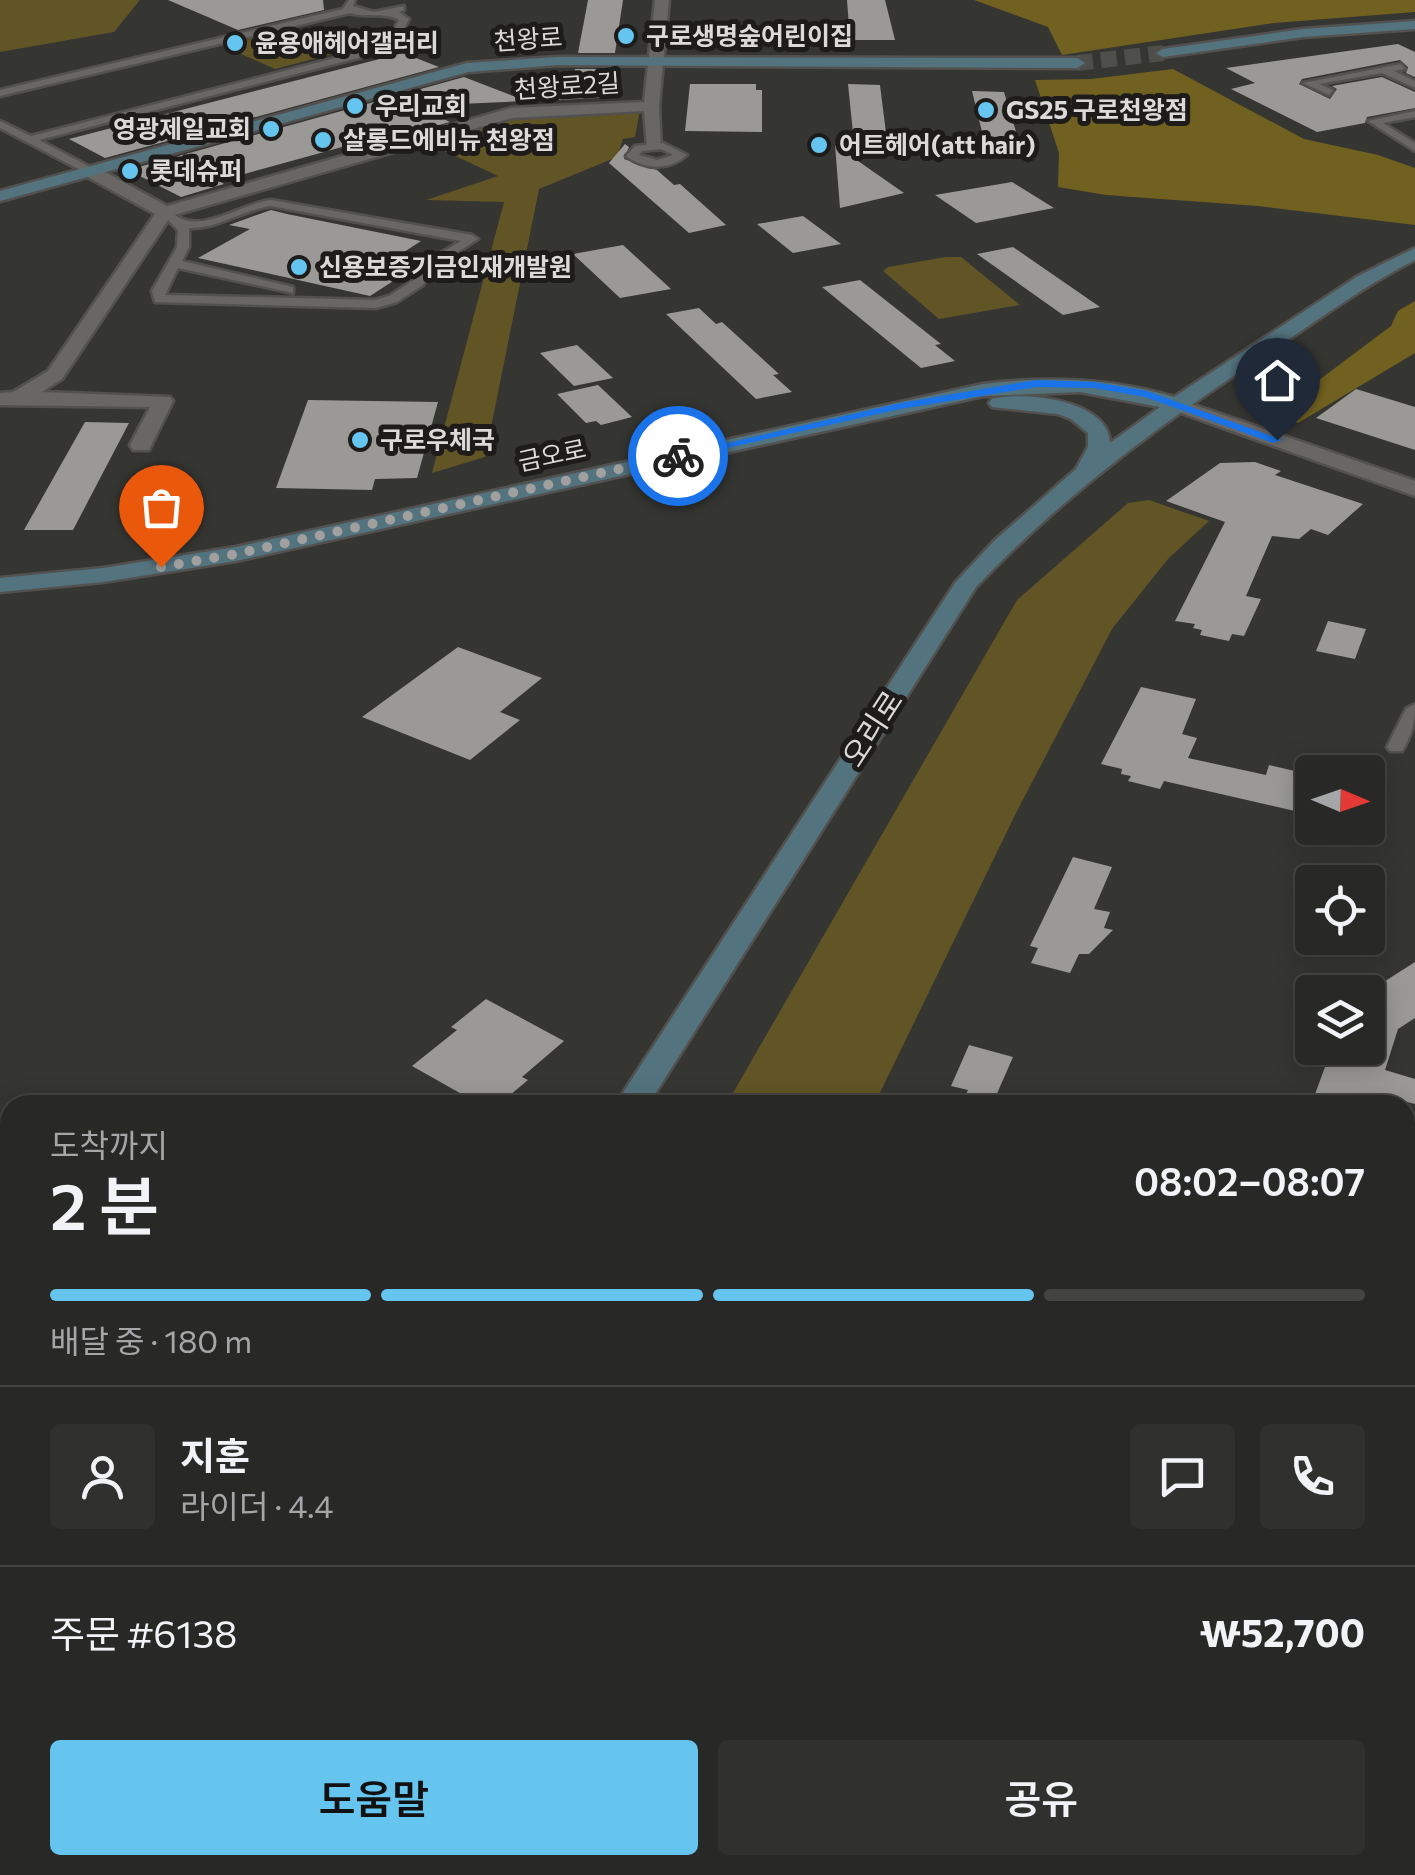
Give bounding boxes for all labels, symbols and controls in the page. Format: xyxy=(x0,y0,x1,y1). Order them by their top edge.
place label: 구로생명숲어린이집 xyxy=(646,20,853,50)
street label: 천왕로 xyxy=(492,21,563,55)
marker: 구로생명숲어린이집 xyxy=(615,25,637,47)
place label: 윤용애헤어갤러리 xyxy=(255,27,439,57)
marker: 윤용애헤어갤러리 xyxy=(224,32,246,54)
street label: 천왕로2길 xyxy=(513,66,621,104)
place label: 우리교회 xyxy=(375,90,467,120)
place label: GS25 구로천왕점 xyxy=(1006,94,1188,124)
marker: 우리교회 xyxy=(344,95,366,117)
marker: GS25 구로천왕점 xyxy=(975,99,997,121)
place label: 영광제일교회 xyxy=(113,113,251,143)
marker: 영광제일교회 xyxy=(260,118,282,140)
place label: 살롱드에비뉴 천왕점 xyxy=(343,124,555,154)
marker: 살롱드에비뉴 천왕점 xyxy=(312,129,334,151)
place label: 어트헤어(att hair) xyxy=(839,129,1036,159)
marker: 어트헤어(att hair) xyxy=(808,134,830,156)
place label: 롯데슈퍼 xyxy=(150,155,242,185)
marker: 롯데슈퍼 xyxy=(119,160,141,182)
place label: 신용보증기금인재개발원 xyxy=(319,251,572,281)
marker: 신용보증기금인재개발원 xyxy=(288,256,310,278)
pin xyxy=(1235,338,1320,441)
icon: home xyxy=(1250,353,1305,408)
courier xyxy=(628,406,728,506)
place label: 구로우체국 xyxy=(380,424,495,454)
marker: 구로우체국 xyxy=(349,429,371,451)
icon: bike xyxy=(651,429,706,484)
street label: 금오로 xyxy=(515,432,589,476)
pin xyxy=(119,465,204,568)
icon: bag xyxy=(134,480,189,535)
street label: 오리로 xyxy=(833,683,909,772)
north arrow xyxy=(1295,755,1385,845)
map controls xyxy=(1295,755,1385,1065)
button: locate xyxy=(1295,865,1385,955)
button: layers xyxy=(1295,975,1385,1065)
text: 도착까지 xyxy=(50,1124,168,1164)
text: 08:02–08:07 xyxy=(1134,1157,1365,1204)
text: 2 분 xyxy=(50,1164,159,1243)
text: 배달 중 · 180 m xyxy=(50,1320,252,1360)
button: person xyxy=(50,1424,155,1529)
button: chat xyxy=(1130,1424,1235,1529)
button: phone xyxy=(1260,1424,1365,1529)
text: 지훈 xyxy=(180,1431,250,1478)
text: 라이더 · 4.4 xyxy=(180,1485,333,1525)
text: ₩52,700 xyxy=(1200,1608,1365,1655)
text: 주문 #6138 xyxy=(50,1609,237,1656)
button: 도움말 xyxy=(50,1740,698,1855)
button: 공유 xyxy=(718,1740,1365,1855)

